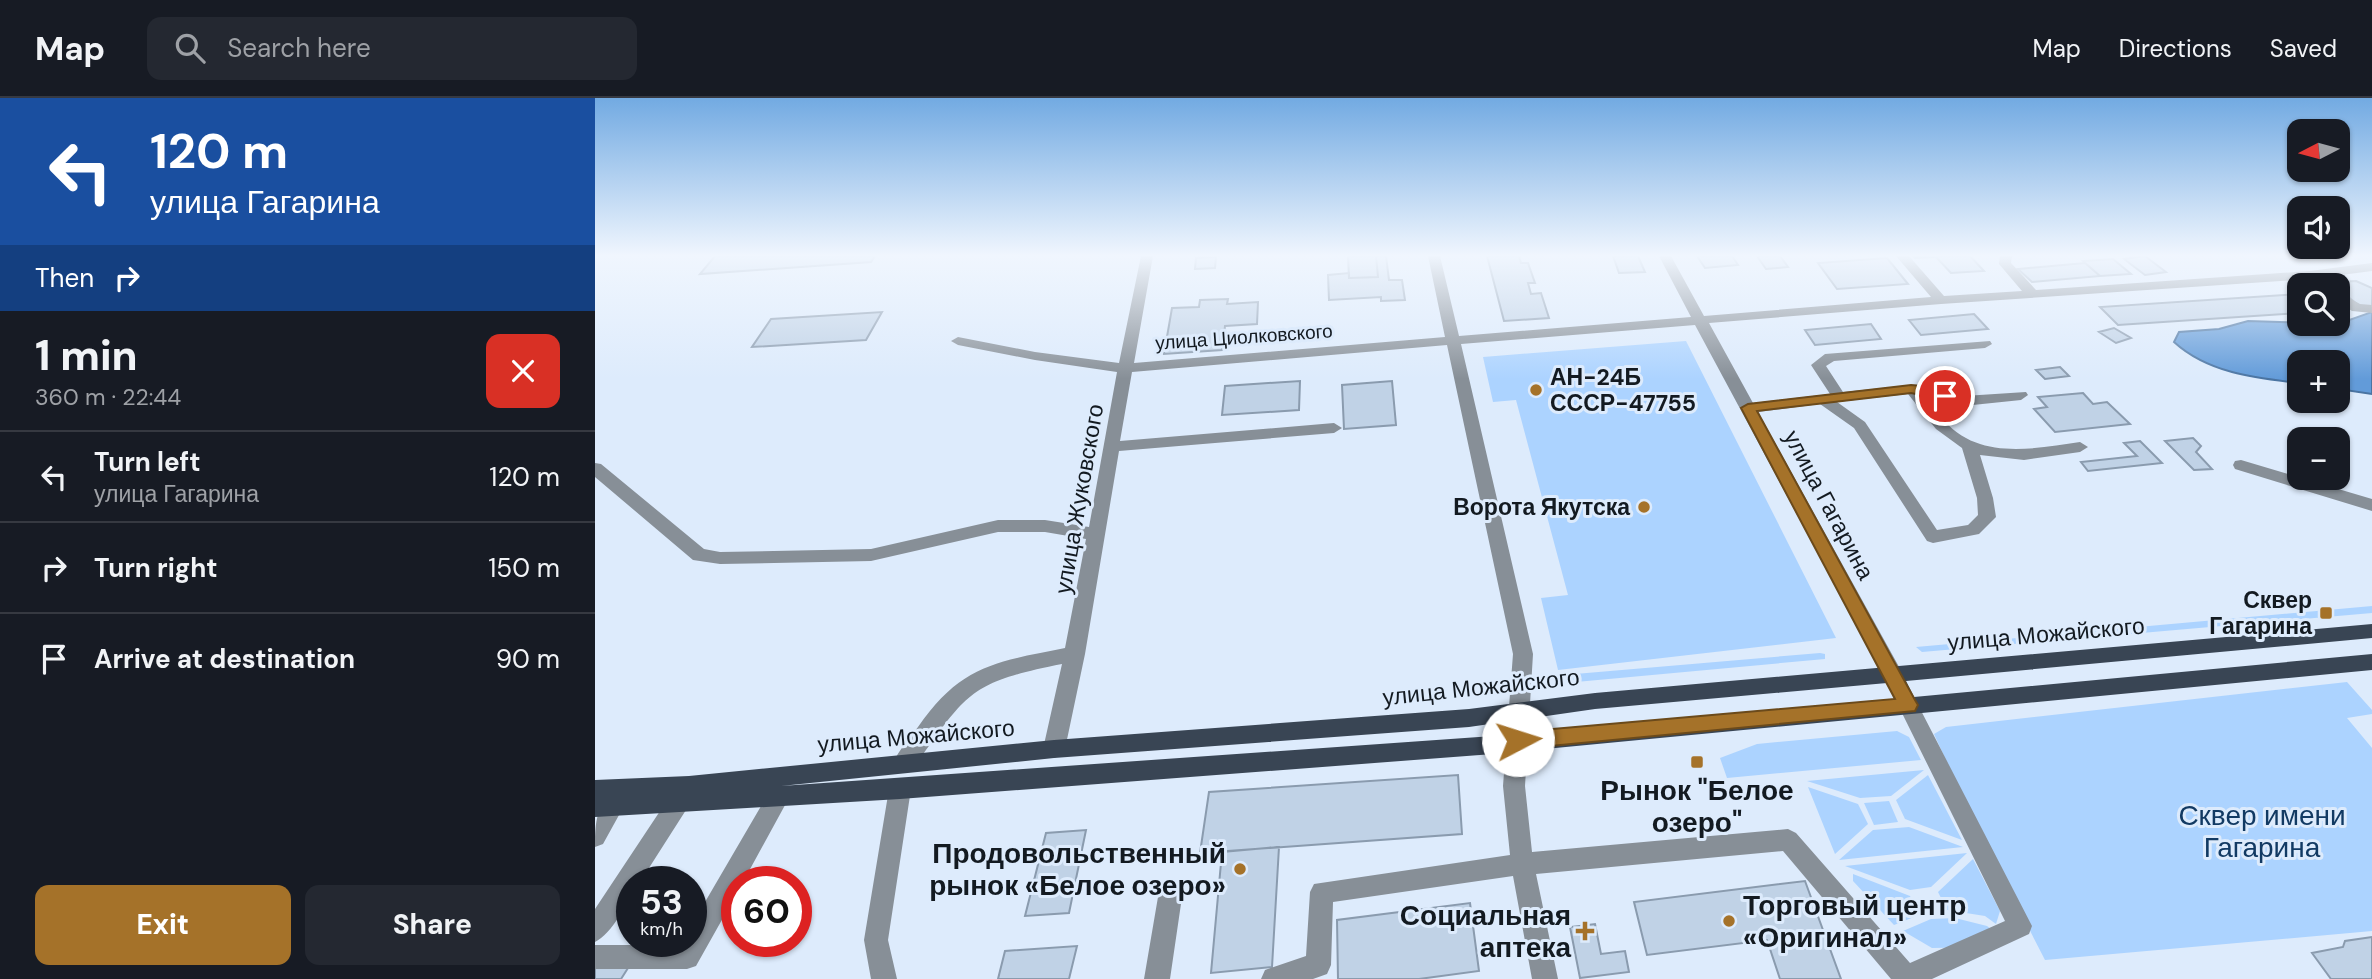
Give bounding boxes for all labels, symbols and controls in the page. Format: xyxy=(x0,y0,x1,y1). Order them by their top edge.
search box xyxy=(147,17,637,80)
text: Map xyxy=(35,27,105,70)
icon: search xyxy=(171,29,209,67)
text: Search here xyxy=(227,31,371,65)
text: Map xyxy=(2033,33,2081,64)
text: Directions xyxy=(2119,33,2232,64)
text: Saved xyxy=(2270,33,2337,64)
text: 120 m xyxy=(150,119,288,183)
north arrow xyxy=(2287,119,2350,182)
map controls xyxy=(2287,119,2350,490)
icon: left xyxy=(35,126,126,217)
text: улица Гагарина xyxy=(150,181,380,223)
button: sound xyxy=(2287,196,2350,259)
icon: right xyxy=(108,259,146,297)
text: Then xyxy=(35,261,94,295)
button: search xyxy=(2287,273,2350,336)
street label: улица Циолковского xyxy=(1154,318,1334,356)
text: 1 min xyxy=(35,328,138,383)
button: close xyxy=(486,334,560,408)
button: + xyxy=(2287,350,2350,413)
place label: АН-24Б СССР-47755 xyxy=(1550,362,1696,418)
pin xyxy=(1915,366,1975,426)
icon: arrive xyxy=(1926,377,1964,415)
text: 360 m · 22:44 xyxy=(35,382,181,412)
marker: АН-24Б СССР-47755 xyxy=(1528,382,1544,398)
street label: улица Жуковского xyxy=(1048,402,1110,596)
street label: улица Гагарина xyxy=(1777,425,1881,585)
button: − xyxy=(2287,427,2350,490)
text: Turn left xyxy=(94,445,201,479)
icon: left xyxy=(35,458,73,496)
text: 120 m xyxy=(489,460,560,494)
text: улица Гагарина xyxy=(94,479,259,509)
place label: Ворота Якутска xyxy=(1453,492,1630,522)
marker: Ворота Якутска xyxy=(1636,499,1652,515)
icon: right xyxy=(35,549,73,587)
text: Turn right xyxy=(94,551,218,585)
text: 150 m xyxy=(488,551,560,585)
place label: Сквер Гагарина xyxy=(2209,585,2312,641)
marker: Сквер Гагарина xyxy=(2318,605,2334,621)
street label: улица Можайского xyxy=(1946,610,2146,658)
icon: arrive xyxy=(35,640,73,678)
text: Arrive at destination xyxy=(94,642,355,676)
text: 90 m xyxy=(496,642,560,676)
street label: улица Можайского xyxy=(1381,662,1581,712)
position arrow xyxy=(1481,703,1555,777)
street label: улица Можайского xyxy=(816,712,1016,760)
marker: Рынок "Белое озеро" xyxy=(1689,754,1705,770)
place label: Рынок "Белое озеро" xyxy=(1600,772,1794,841)
park label: Сквер имени Гагарина xyxy=(2178,797,2346,866)
place label: Продовольственный рынок «Белое озеро» xyxy=(929,835,1226,904)
marker: Продовольственный рынок «Белое озеро» xyxy=(1232,861,1248,877)
speed limit sign: 60 xyxy=(721,866,812,957)
text: 53 xyxy=(640,879,683,925)
button: Exit xyxy=(35,885,291,965)
button: Share xyxy=(305,885,560,965)
place label: Торговый центр «Оригинал» xyxy=(1743,887,1966,956)
place label: Социальная аптека xyxy=(1400,897,1571,966)
marker: Торговый центр «Оригинал» xyxy=(1721,913,1737,929)
text: km/h xyxy=(640,917,683,941)
marker: Социальная аптека xyxy=(1577,923,1593,939)

